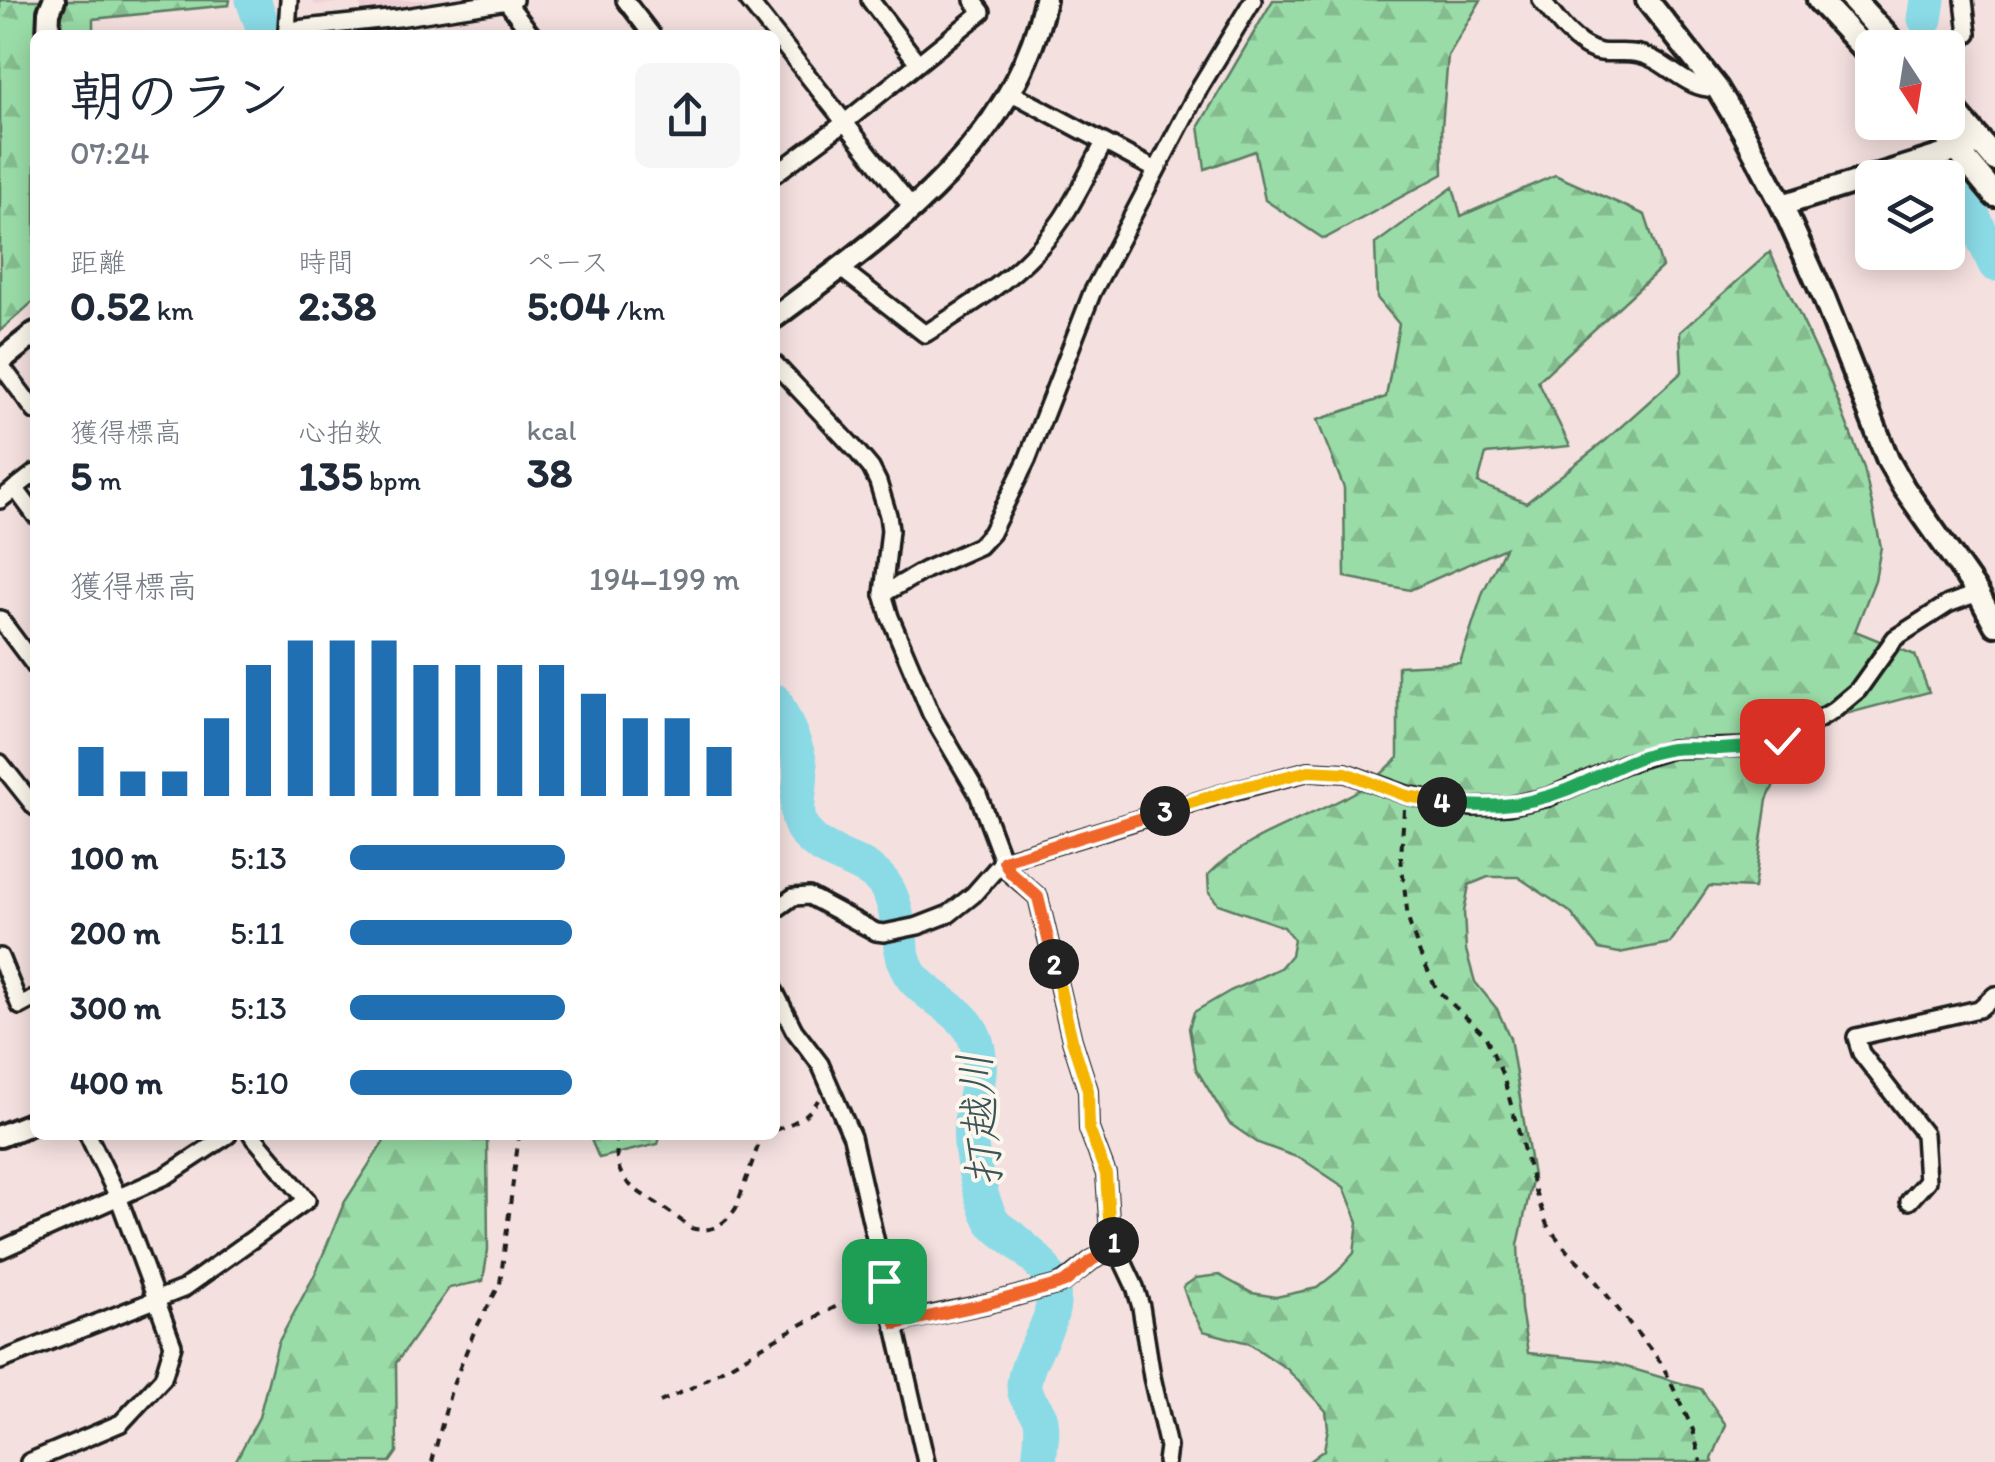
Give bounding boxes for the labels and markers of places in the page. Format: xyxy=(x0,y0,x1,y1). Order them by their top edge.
pin xyxy=(1740,699,1825,784)
pin: 4 xyxy=(1417,777,1467,827)
pin: 3 xyxy=(1140,786,1190,836)
pin: 2 xyxy=(1029,939,1079,989)
pin: 1 xyxy=(1089,1217,1139,1267)
pin xyxy=(842,1239,927,1324)

